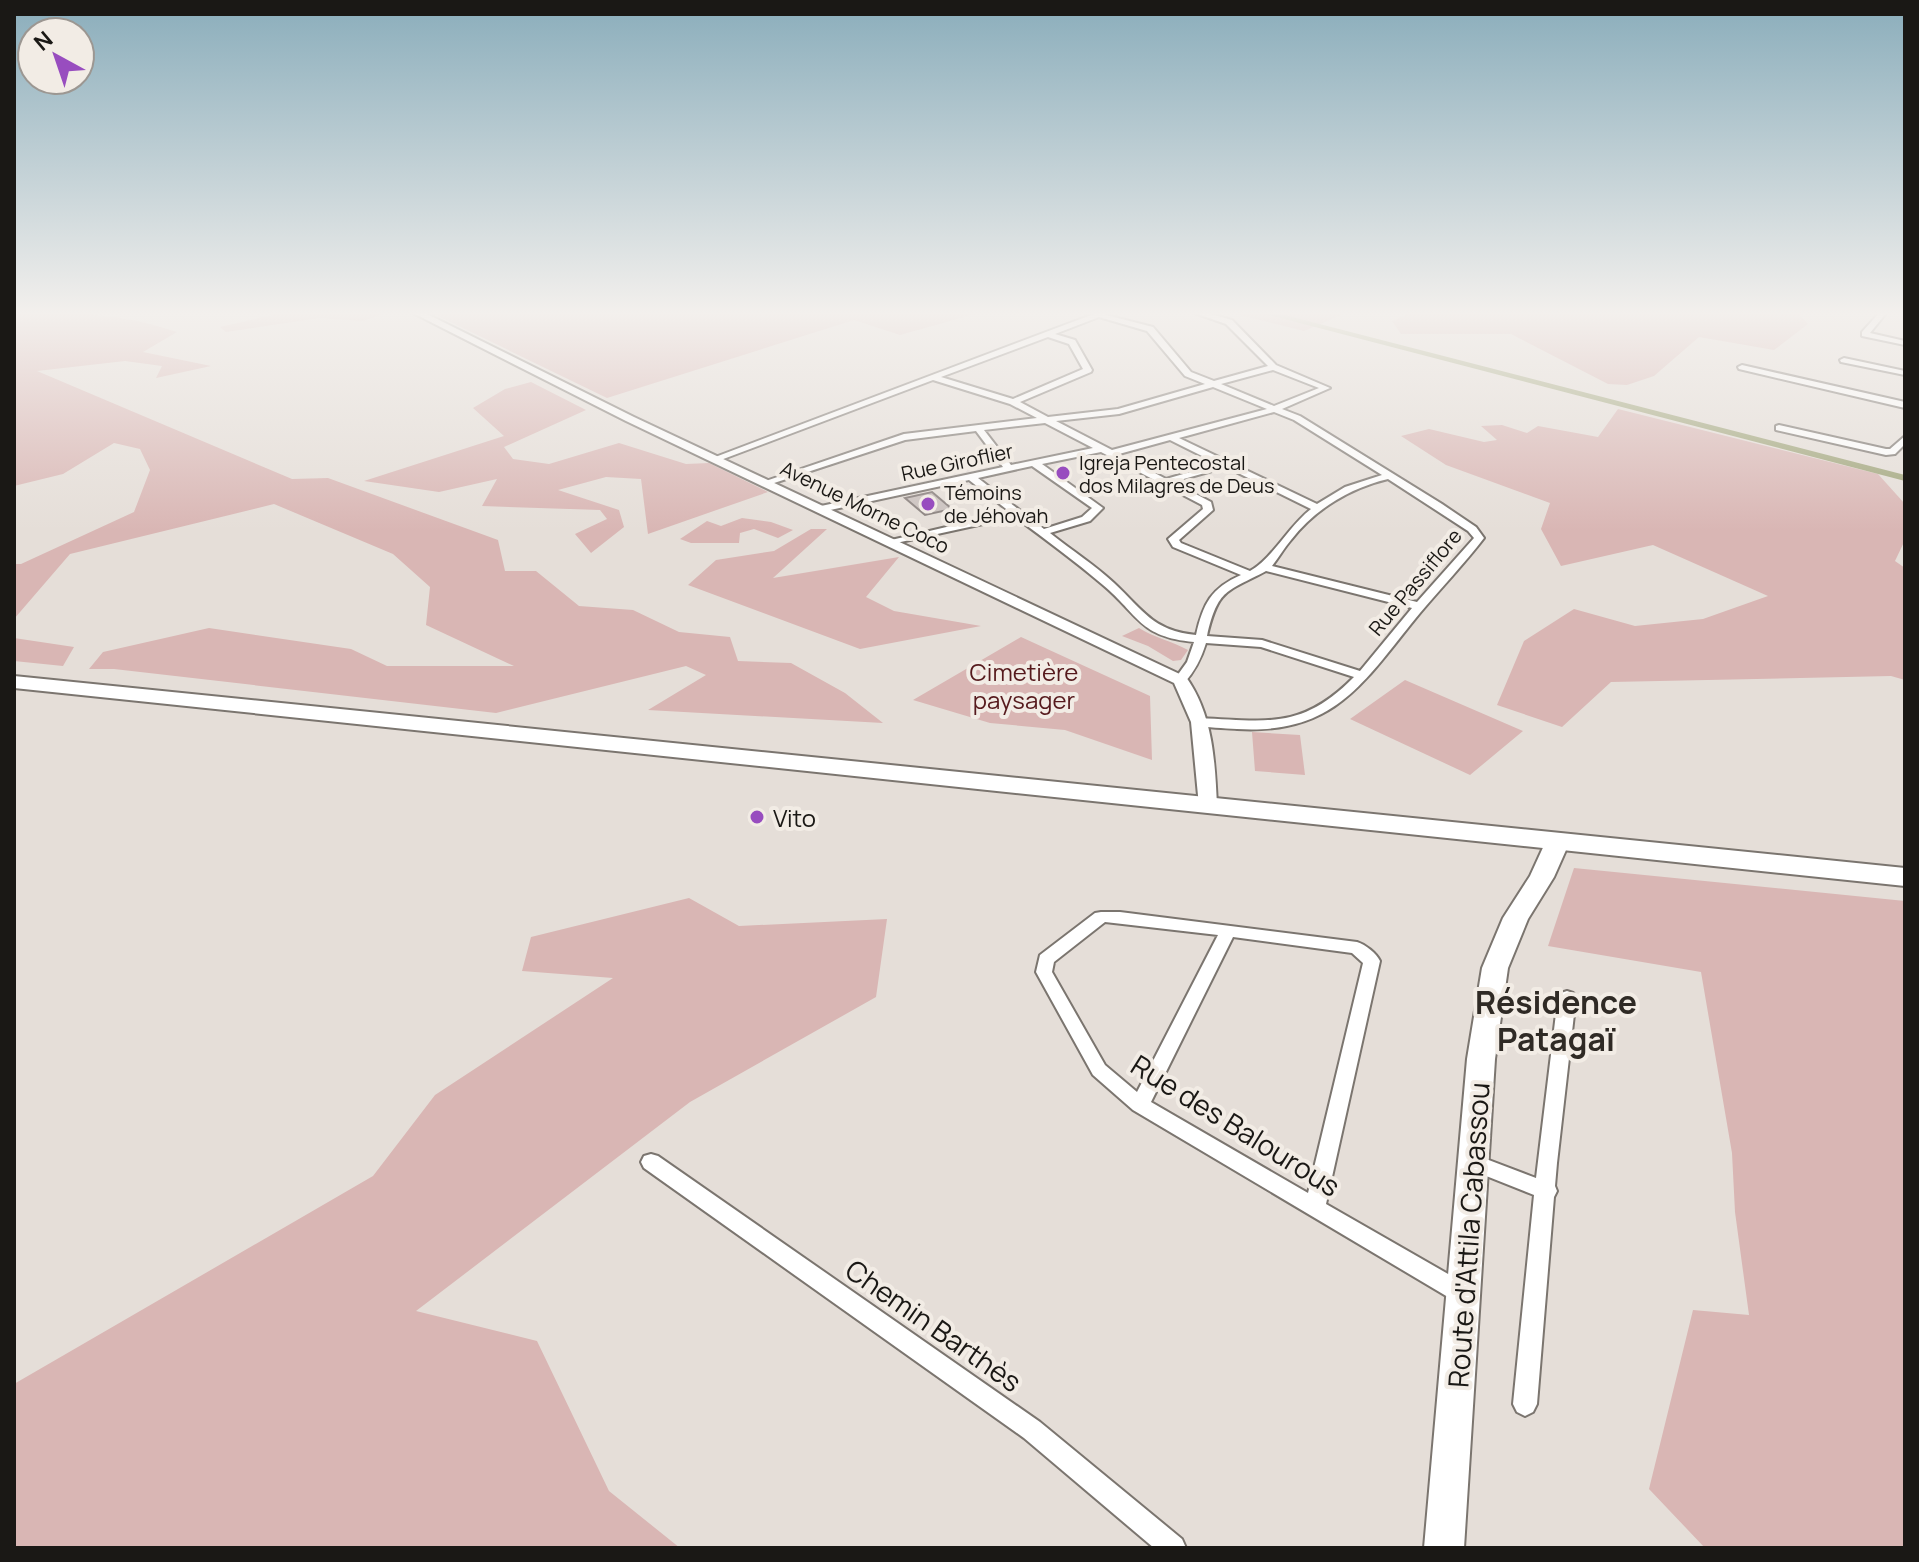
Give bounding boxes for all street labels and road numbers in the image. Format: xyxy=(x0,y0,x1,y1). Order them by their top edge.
street label: Rue Giroflier xyxy=(899,437,1015,487)
street label: Avenue Morne Coco xyxy=(776,454,954,560)
street label: Rue Passiflore xyxy=(1362,523,1468,641)
street label: Rue des Balourous xyxy=(1124,1045,1348,1205)
street label: Route d'Attila Cabassou xyxy=(1438,1081,1498,1389)
street label: Chemin Barthès xyxy=(838,1250,1030,1400)

